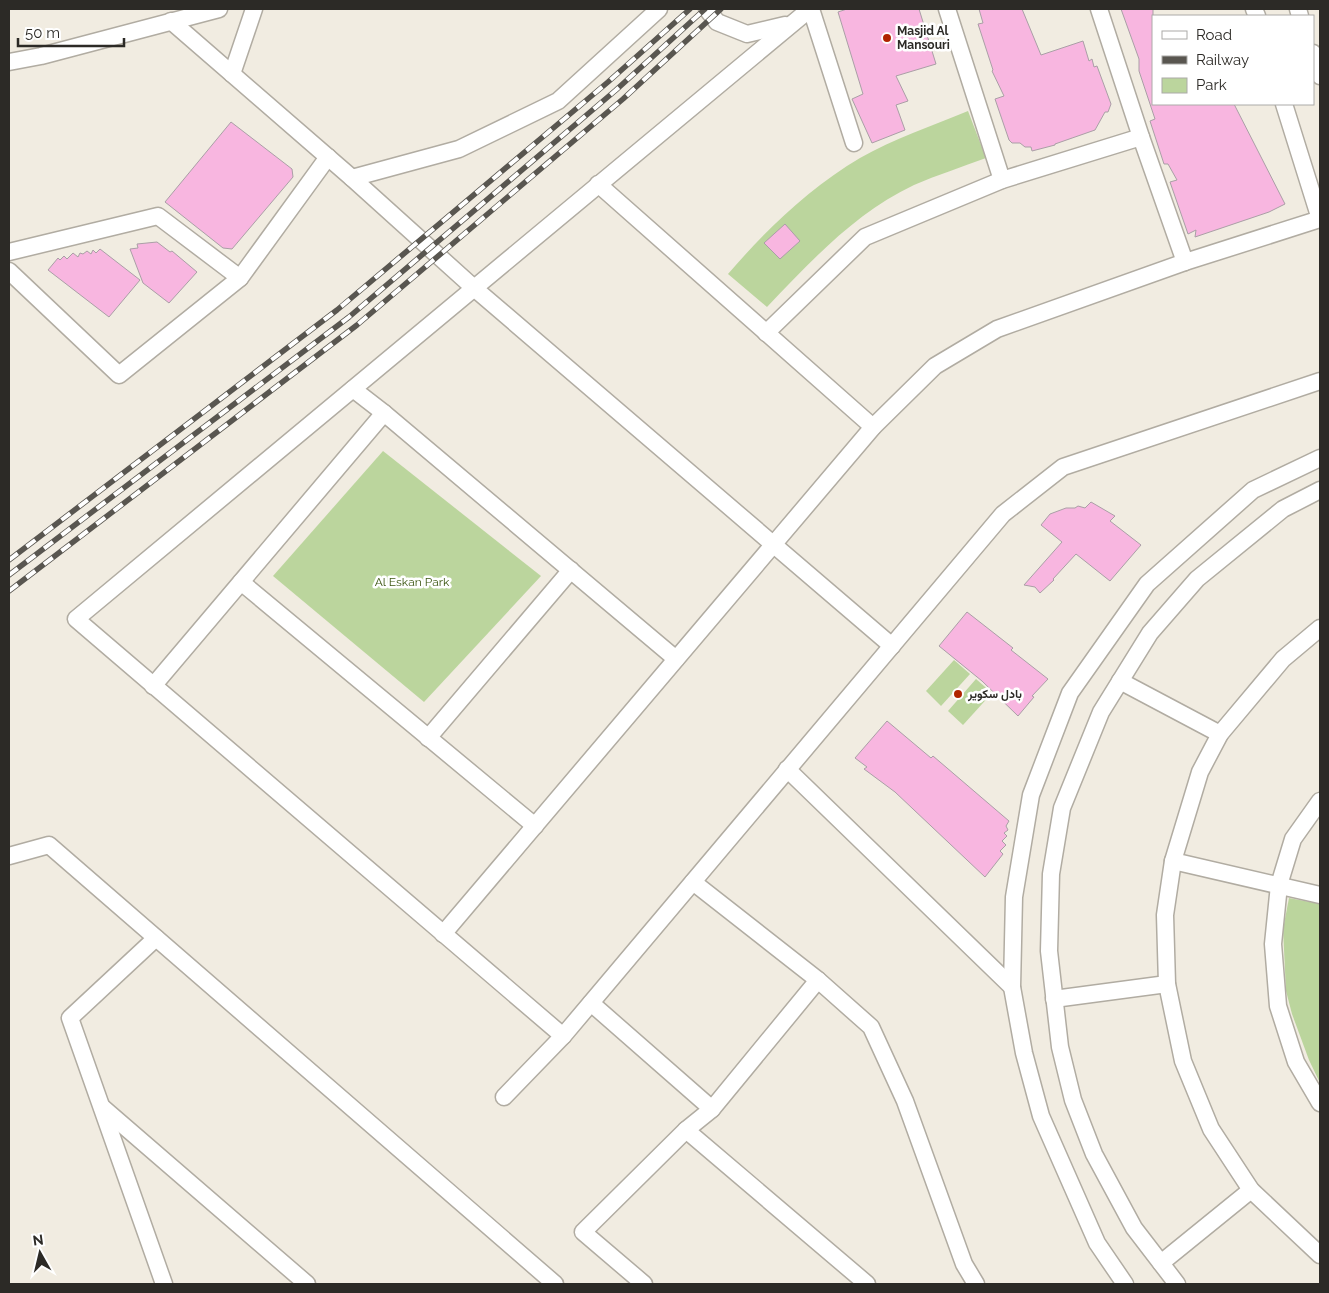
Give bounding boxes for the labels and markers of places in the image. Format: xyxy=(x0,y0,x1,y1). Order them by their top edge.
place label: Masjid Al Mansouri xyxy=(897,24,950,52)
marker: Masjid Al Mansouri xyxy=(881,32,893,44)
place label: بادل سكوير xyxy=(967,687,1022,702)
marker: بادل سكوير xyxy=(952,688,964,700)

